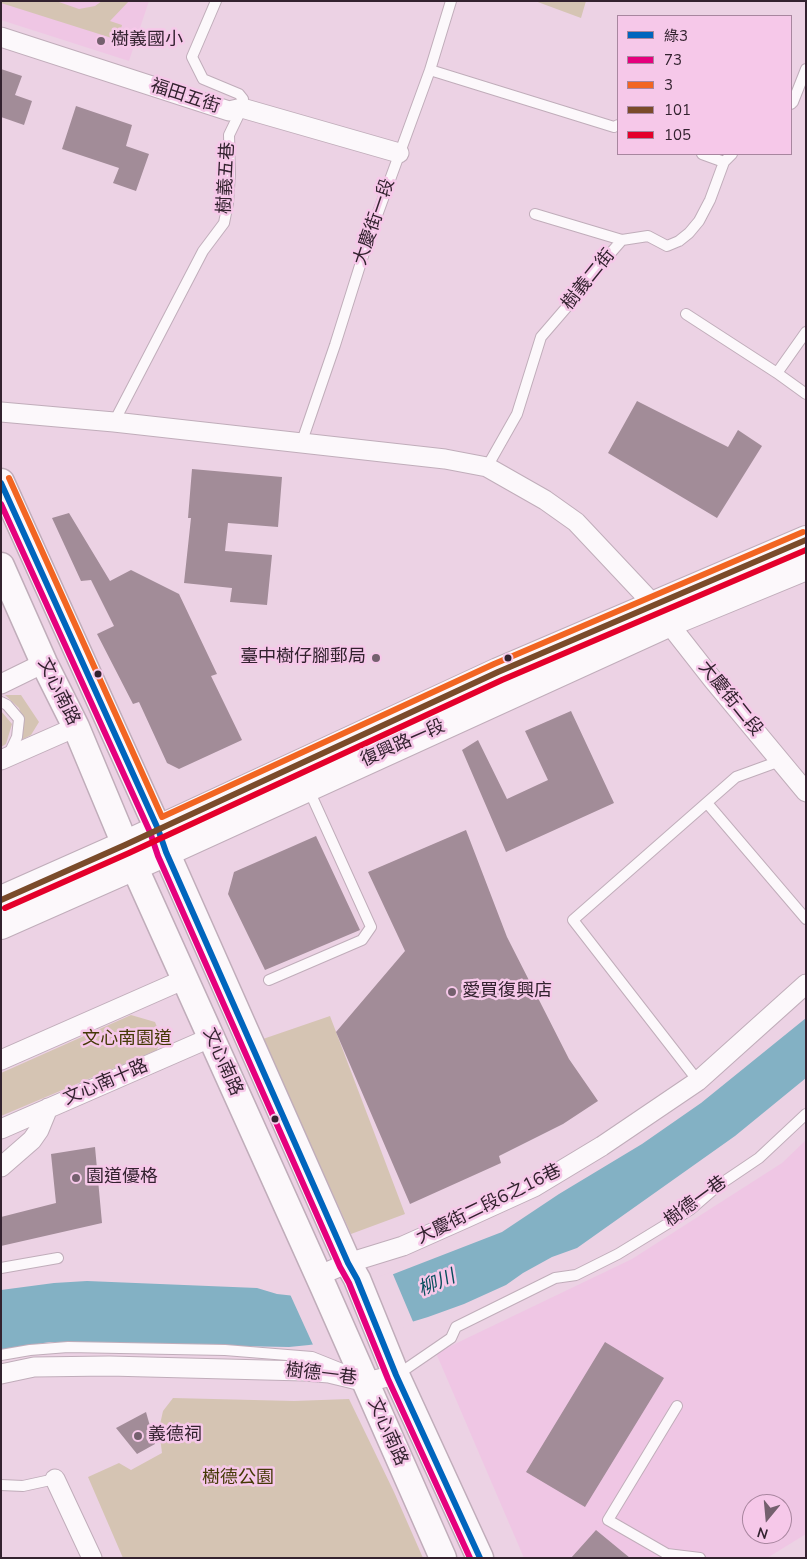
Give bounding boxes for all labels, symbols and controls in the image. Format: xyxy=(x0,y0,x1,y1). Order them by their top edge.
legend xyxy=(617,15,792,155)
text: 綠3 xyxy=(664,26,688,46)
place label: 樹義國小 xyxy=(111,30,183,52)
marker: 樹義國小 xyxy=(95,35,107,47)
text: 73 xyxy=(664,50,682,70)
text: 3 xyxy=(664,75,673,95)
street label: 福田五街 xyxy=(147,76,223,118)
text: 101 xyxy=(664,100,691,120)
text: 105 xyxy=(664,125,691,145)
street label: 樹義五巷 xyxy=(214,141,240,215)
street label: 大慶街一段 xyxy=(350,176,400,268)
street label: 樹義二街 xyxy=(558,245,620,315)
place label: 臺中樹仔腳郵局 xyxy=(240,647,366,669)
marker: 臺中樹仔腳郵局 xyxy=(370,652,382,664)
unlabelled marker xyxy=(503,653,513,663)
street label: 文心南路 xyxy=(33,655,83,729)
street label: 大慶街二段 xyxy=(693,657,767,741)
unlabelled marker xyxy=(93,669,103,679)
street label: 復興路一段 xyxy=(357,716,449,772)
place label: 愛買復興店 xyxy=(462,981,552,1003)
marker: 愛買復興店 xyxy=(446,986,458,998)
street label: 文心南路 xyxy=(197,1025,247,1099)
park label: 文心南園道 xyxy=(82,1029,172,1051)
street label: 文心南十路 xyxy=(60,1055,152,1111)
unlabelled marker xyxy=(270,1114,280,1124)
street label: 大慶街二段6之16巷 xyxy=(413,1161,565,1249)
place label: 園道優格 xyxy=(86,1167,158,1189)
marker: 園道優格 xyxy=(70,1172,82,1184)
street label: 樹德一巷 xyxy=(661,1172,731,1232)
water label: 柳川 xyxy=(415,1266,459,1302)
street label: 樹德一巷 xyxy=(284,1360,358,1390)
street label: 文心南路 xyxy=(362,1395,412,1469)
place label: 義德祠 xyxy=(148,1425,202,1447)
marker: 義德祠 xyxy=(132,1430,144,1442)
park label: 樹德公園 xyxy=(202,1468,274,1490)
north arrow xyxy=(742,1494,792,1544)
text: N xyxy=(755,1522,771,1543)

